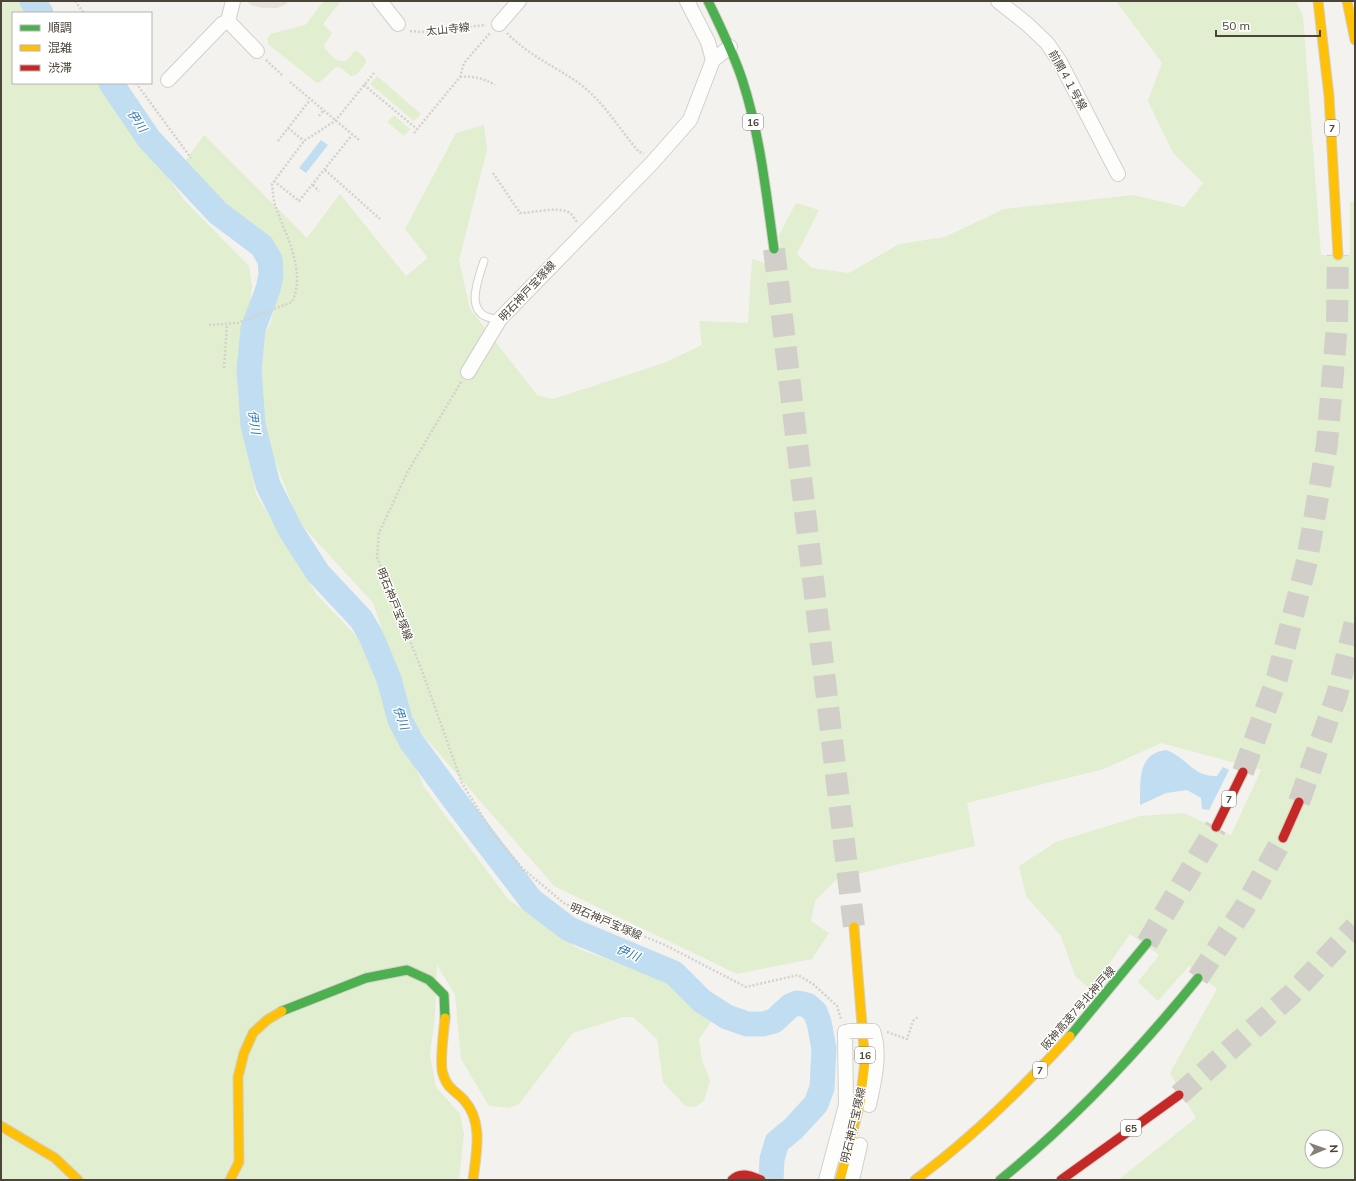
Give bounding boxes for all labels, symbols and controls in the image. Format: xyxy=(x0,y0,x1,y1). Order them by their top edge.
legend xyxy=(12,12,152,84)
scale bar xyxy=(1216,12,1320,38)
text: 50 m xyxy=(1222,18,1250,33)
text: 順調 xyxy=(48,20,72,35)
street label: 太山寺線 xyxy=(425,20,471,38)
text: 混雑 xyxy=(48,40,72,55)
street label: 前開４１号線 xyxy=(1046,48,1090,112)
text: 渋滞 xyxy=(48,60,72,75)
water label: 伊川 xyxy=(124,107,151,137)
road number: 16 xyxy=(743,114,763,130)
road number: 7 xyxy=(1325,120,1339,136)
street label: 明石神戸宝塚線 xyxy=(496,258,558,324)
water label: 伊川 xyxy=(245,409,264,437)
street label: 明石神戸宝塚線 xyxy=(374,566,416,642)
water label: 伊川 xyxy=(390,704,413,734)
road number: 7 xyxy=(1222,791,1236,807)
street label: 明石神戸宝塚線 xyxy=(568,900,644,942)
water label: 伊川 xyxy=(614,941,644,965)
street label: 阪神高速7号北神戸線 xyxy=(1038,964,1118,1052)
road number: 16 xyxy=(855,1047,875,1063)
road number: 7 xyxy=(1033,1062,1047,1078)
street label: 明石神戸宝塚線 xyxy=(838,1086,868,1164)
road number: 65 xyxy=(1121,1120,1141,1136)
north arrow xyxy=(1304,1129,1344,1169)
text: N xyxy=(1327,1144,1341,1153)

